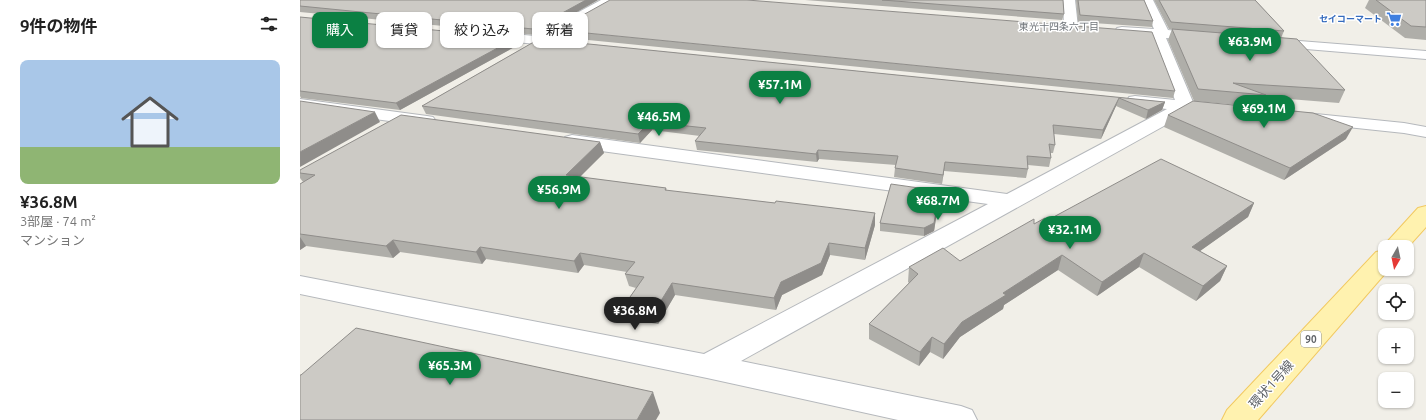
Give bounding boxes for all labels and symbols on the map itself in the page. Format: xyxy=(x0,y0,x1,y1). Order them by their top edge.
supermarket icon: セイコーマート xyxy=(1385,10,1403,28)
place label: セイコーマート xyxy=(1319,14,1382,24)
district label: 東光十四条六丁目 xyxy=(1019,21,1099,32)
pin: ¥63.9M xyxy=(1217,28,1283,62)
pin: ¥57.1M xyxy=(747,71,813,105)
pin: ¥69.1M xyxy=(1231,95,1297,129)
pin: ¥46.5M xyxy=(626,103,692,137)
pin: ¥56.9M xyxy=(526,176,592,210)
pin: ¥68.7M xyxy=(905,187,971,221)
pin: ¥32.1M xyxy=(1037,216,1103,250)
north arrow xyxy=(1378,240,1414,276)
pin: ¥36.8M xyxy=(602,297,668,331)
road number: 90 xyxy=(1301,331,1321,347)
pin: ¥65.3M xyxy=(417,352,483,386)
street label: 環状1号線 xyxy=(1246,357,1296,411)

